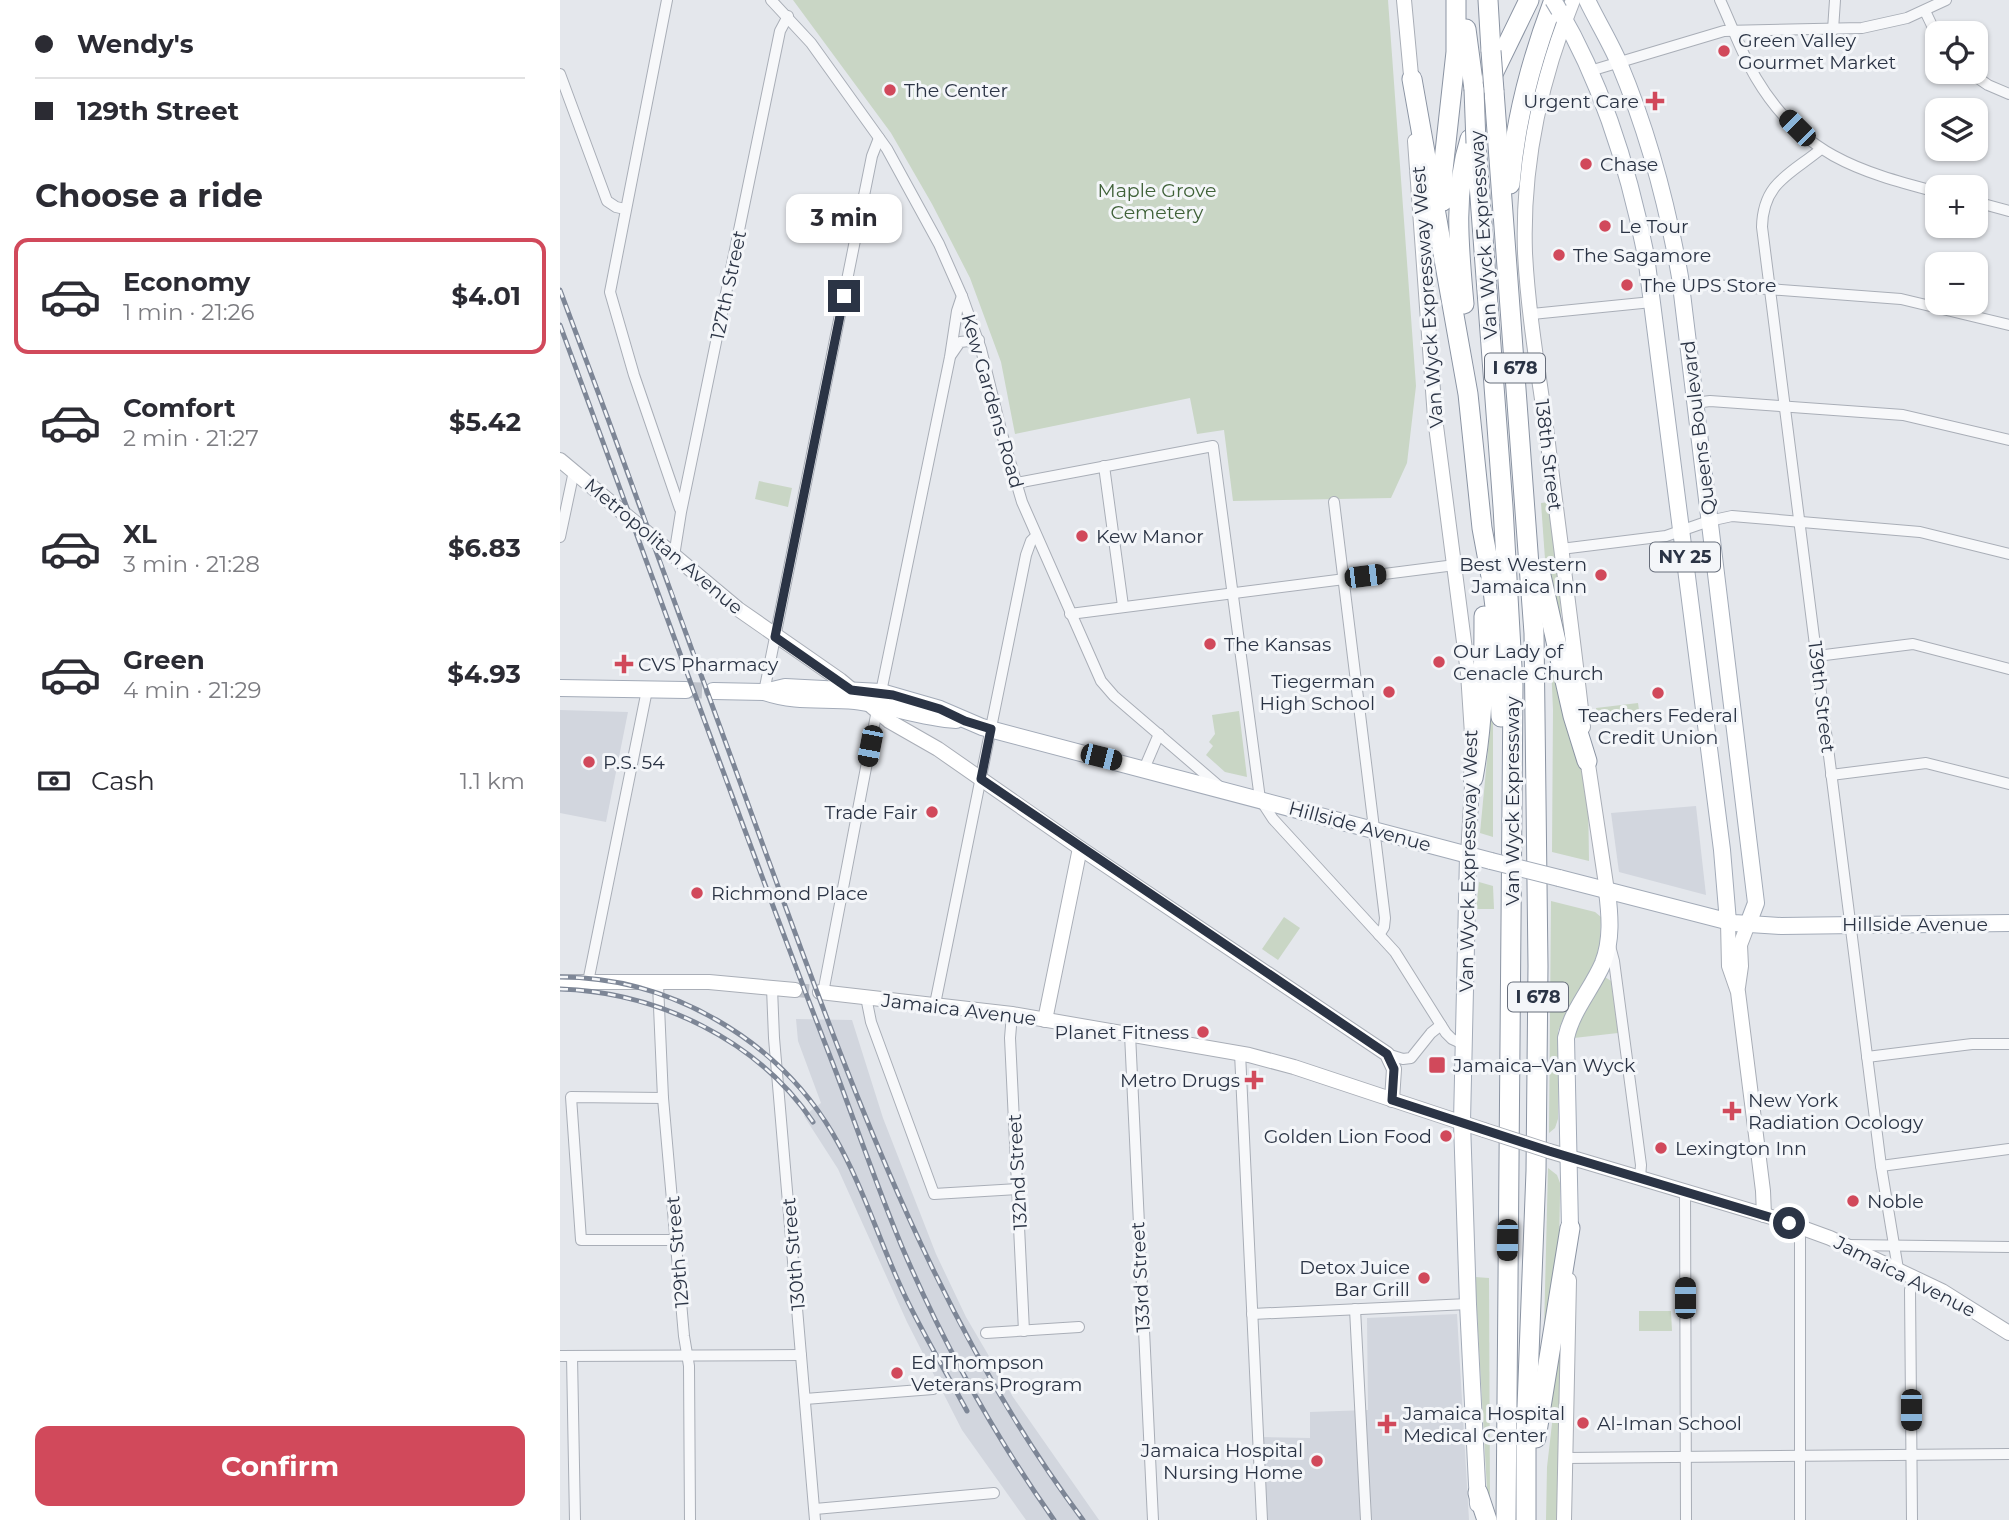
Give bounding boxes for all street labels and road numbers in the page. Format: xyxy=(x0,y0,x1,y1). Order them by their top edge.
street label: Van Wyck Expressway xyxy=(1465,129,1502,340)
street label: Van Wyck Expressway West xyxy=(1407,165,1448,429)
street label: 127th Street xyxy=(706,228,751,342)
street label: Kew Gardens Road xyxy=(957,311,1028,491)
street label: Queens Boulevard xyxy=(1676,339,1721,516)
road number: I 678 xyxy=(1485,354,1545,382)
street label: 138th Street xyxy=(1530,398,1567,513)
street label: Metropolitan Avenue xyxy=(580,473,748,619)
road number: NY 25 xyxy=(1650,542,1720,572)
street label: 139th Street xyxy=(1803,640,1840,754)
street label: Van Wyck Expressway xyxy=(1501,696,1524,906)
street label: Van Wyck Expressway West xyxy=(1455,729,1482,993)
street label: Hillside Avenue xyxy=(1286,796,1433,857)
street label: Hillside Avenue xyxy=(1842,913,1988,936)
road number: I 678 xyxy=(1508,982,1568,1012)
street label: Jamaica Avenue xyxy=(879,988,1038,1030)
street label: 132nd Street xyxy=(1003,1113,1032,1231)
street label: 129th Street xyxy=(661,1195,694,1309)
street label: 130th Street xyxy=(777,1196,810,1311)
street label: 133rd Street xyxy=(1126,1221,1155,1333)
street label: Jamaica Avenue xyxy=(1829,1230,1979,1322)

